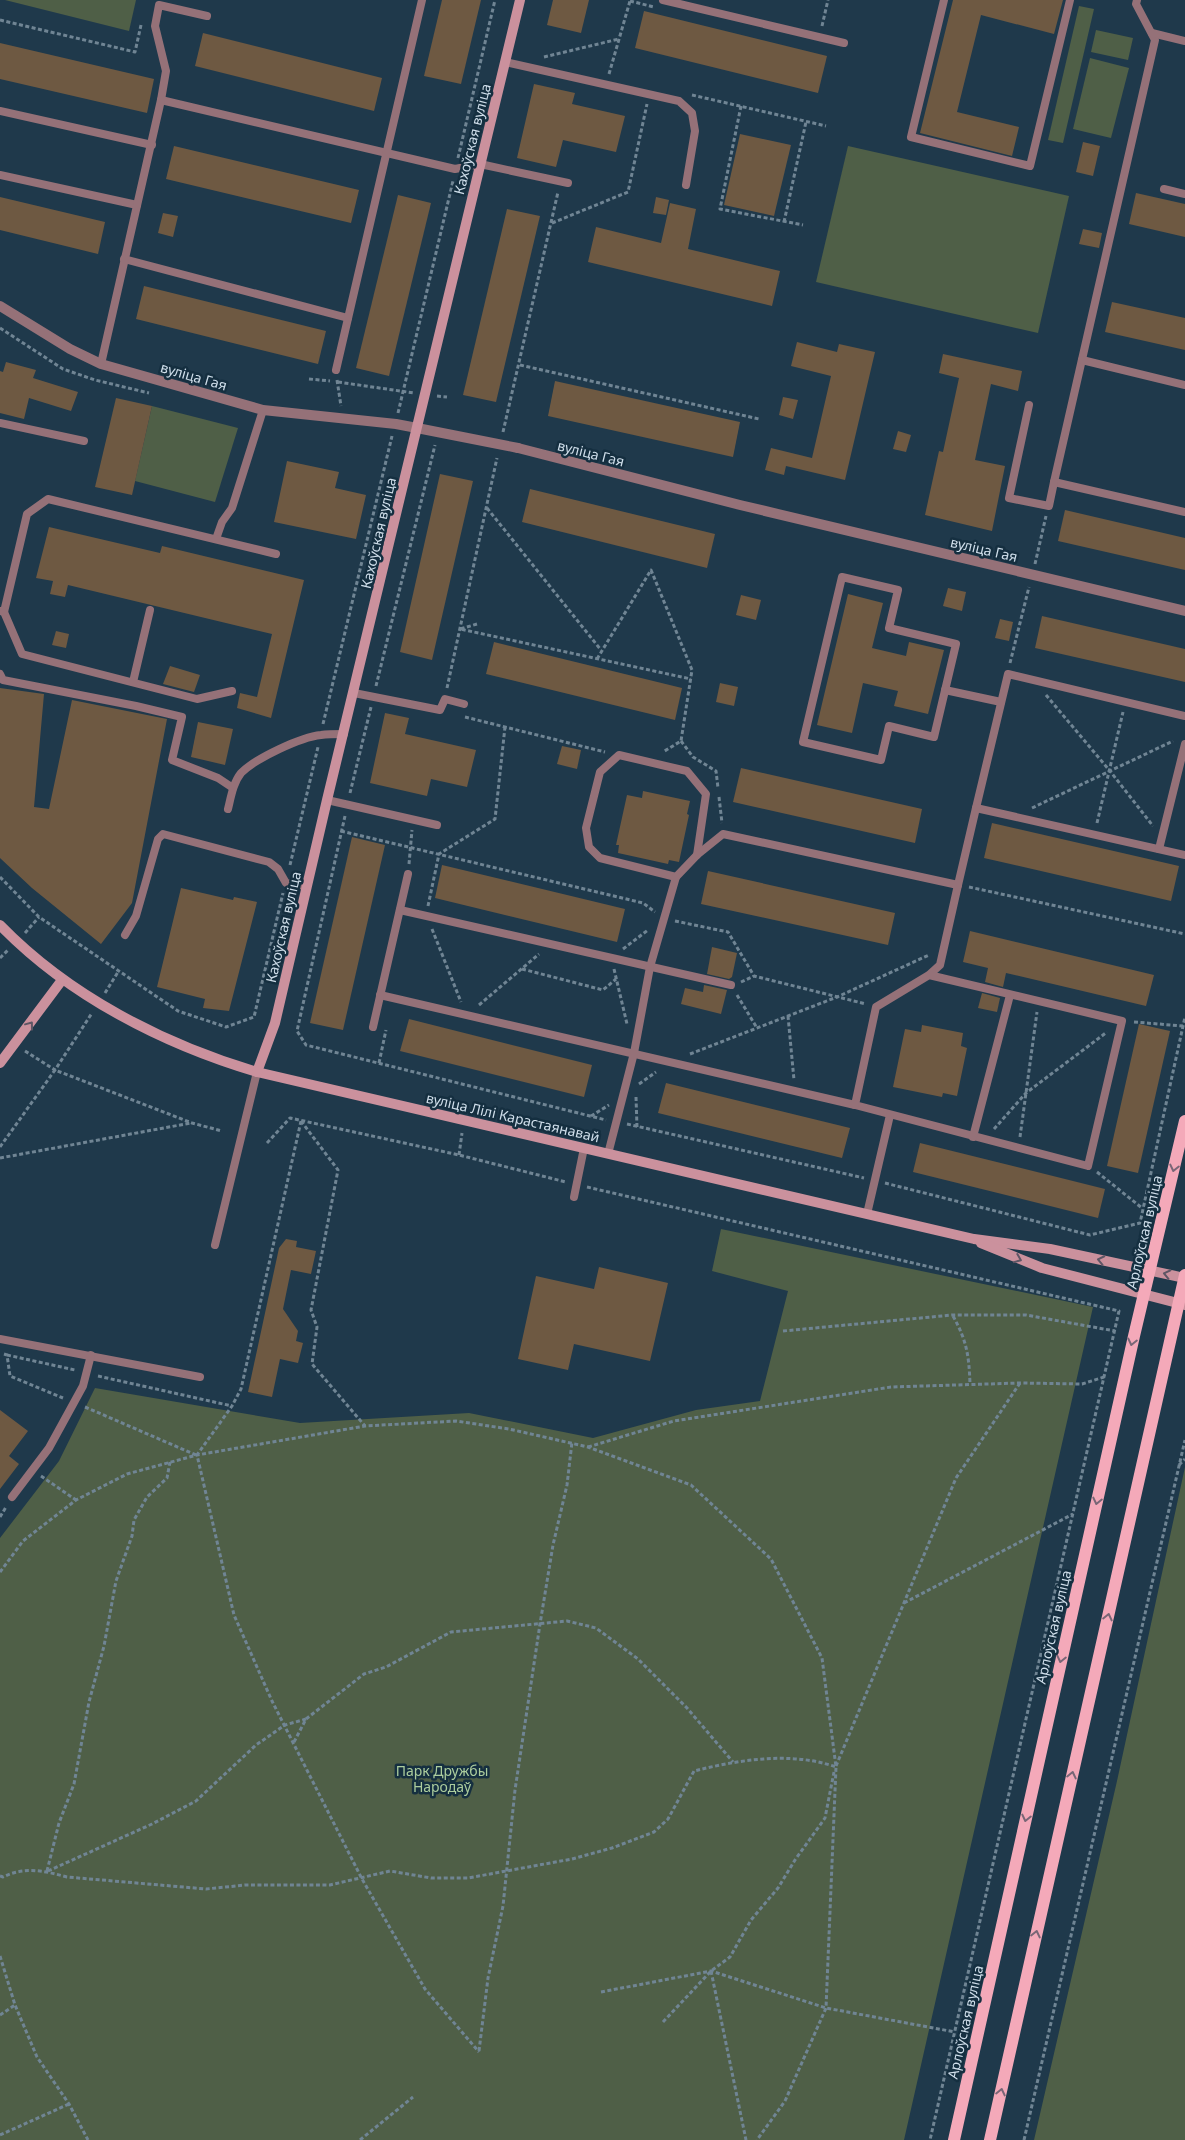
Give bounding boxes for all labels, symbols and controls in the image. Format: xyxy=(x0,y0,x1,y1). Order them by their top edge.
street label: Кахоўская вуліца xyxy=(449,82,495,196)
street label: вуліца Гая xyxy=(158,357,230,395)
street label: вуліца Гая xyxy=(555,436,627,470)
street label: Кахоўская вуліца xyxy=(356,476,400,590)
street label: вуліца Гая xyxy=(949,532,1019,566)
street label: Кахоўская вуліца xyxy=(261,870,305,984)
one-way arrow xyxy=(24,1021,33,1031)
street label: вуліца Лілі Карастаянавай xyxy=(424,1088,602,1146)
one-way arrow xyxy=(1169,1164,1180,1173)
street label: Арлоўская вуліца xyxy=(1122,1173,1166,1291)
one-way arrow xyxy=(1013,1253,1022,1264)
one-way arrow xyxy=(1097,1255,1106,1266)
one-way arrow xyxy=(1162,1269,1171,1280)
one-way arrow xyxy=(1127,1338,1138,1347)
one-way arrow xyxy=(1092,1496,1103,1505)
street label: Арлоўская вуліца xyxy=(1031,1568,1075,1686)
one-way arrow xyxy=(1102,1612,1113,1621)
one-way arrow xyxy=(1056,1655,1067,1664)
park label: Парк Дружбы Народаў xyxy=(396,1761,488,1796)
one-way arrow xyxy=(1066,1771,1077,1780)
one-way arrow xyxy=(1021,1813,1032,1822)
one-way arrow xyxy=(1031,1929,1041,1938)
street label: Арлоўская вуліца xyxy=(943,1963,987,2081)
one-way arrow xyxy=(995,2088,1006,2097)

